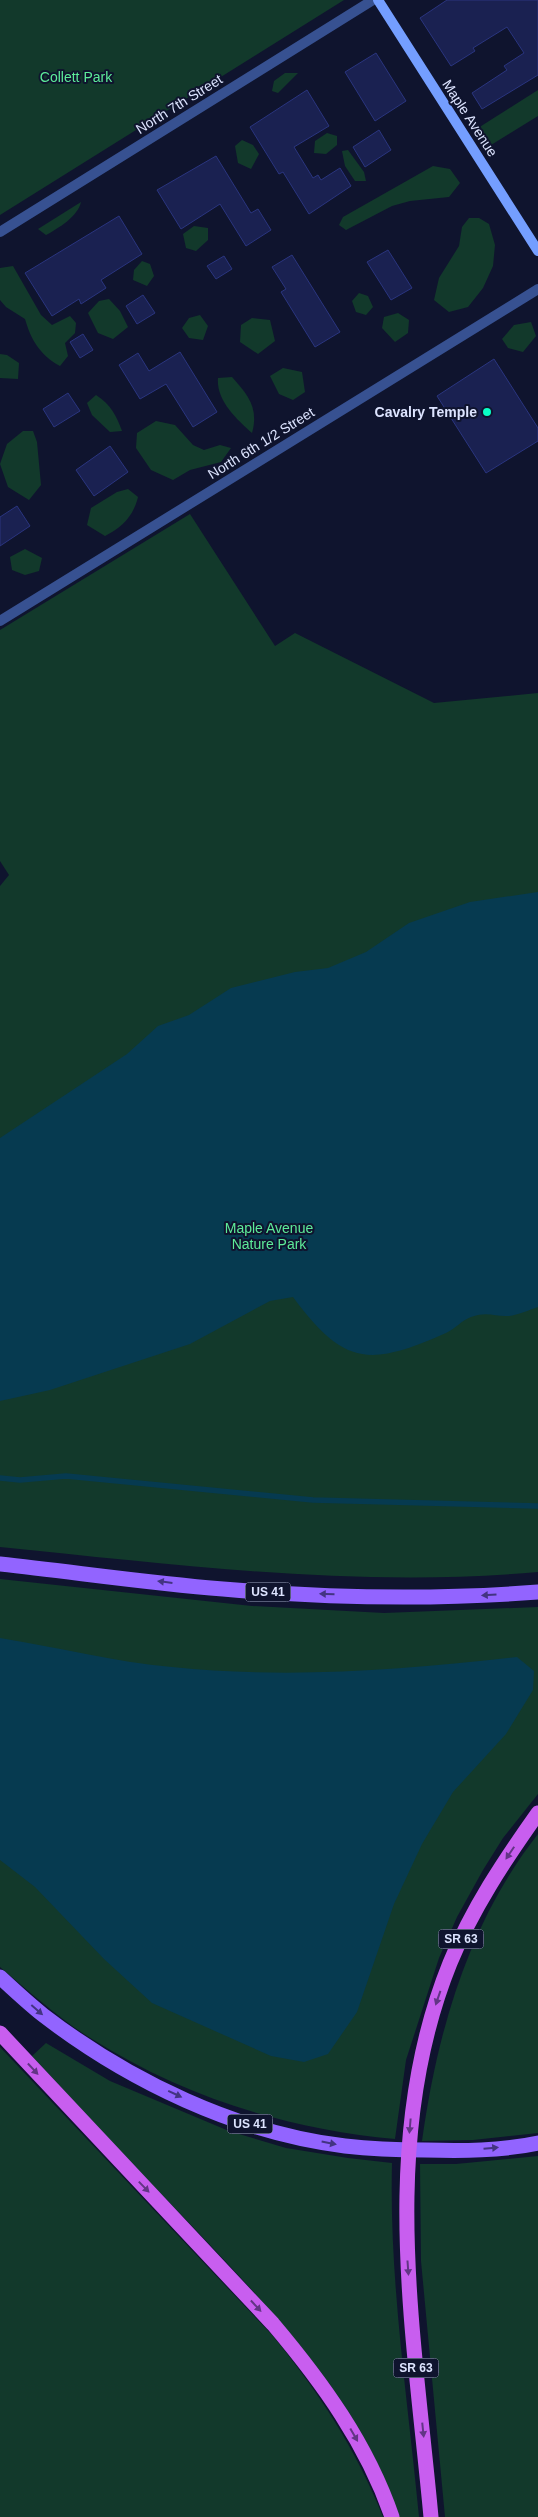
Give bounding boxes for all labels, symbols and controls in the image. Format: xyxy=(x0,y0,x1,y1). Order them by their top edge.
park label: Collett Park xyxy=(40,69,113,85)
street label: North 7th Street xyxy=(133,71,225,137)
street label: Maple Avenue xyxy=(439,77,501,160)
street label: North 6th 1/2 Street xyxy=(205,404,317,482)
place label: Cavalry Temple xyxy=(375,404,477,420)
marker: Cavalry Temple xyxy=(481,406,493,418)
park label: Maple Avenue Nature Park xyxy=(225,1220,313,1252)
one-way arrow xyxy=(157,1578,173,1586)
road number: US 41 xyxy=(246,1582,290,1601)
one-way arrow xyxy=(319,1590,335,1598)
one-way arrow xyxy=(481,1592,497,1600)
one-way arrow xyxy=(505,1846,515,1860)
road number: SR 63 xyxy=(438,1930,484,1948)
one-way arrow xyxy=(434,1991,441,2006)
one-way arrow xyxy=(30,2004,43,2015)
one-way arrow xyxy=(27,2062,39,2074)
one-way arrow xyxy=(168,2090,182,2098)
road number: US 41 xyxy=(228,2114,272,2134)
one-way arrow xyxy=(405,2119,413,2135)
one-way arrow xyxy=(322,2139,337,2147)
one-way arrow xyxy=(483,2144,499,2152)
one-way arrow xyxy=(138,2181,150,2193)
one-way arrow xyxy=(405,2260,413,2276)
one-way arrow xyxy=(250,2299,262,2311)
road number: SR 63 xyxy=(394,2358,438,2378)
one-way arrow xyxy=(419,2422,427,2438)
one-way arrow xyxy=(349,2428,358,2441)

